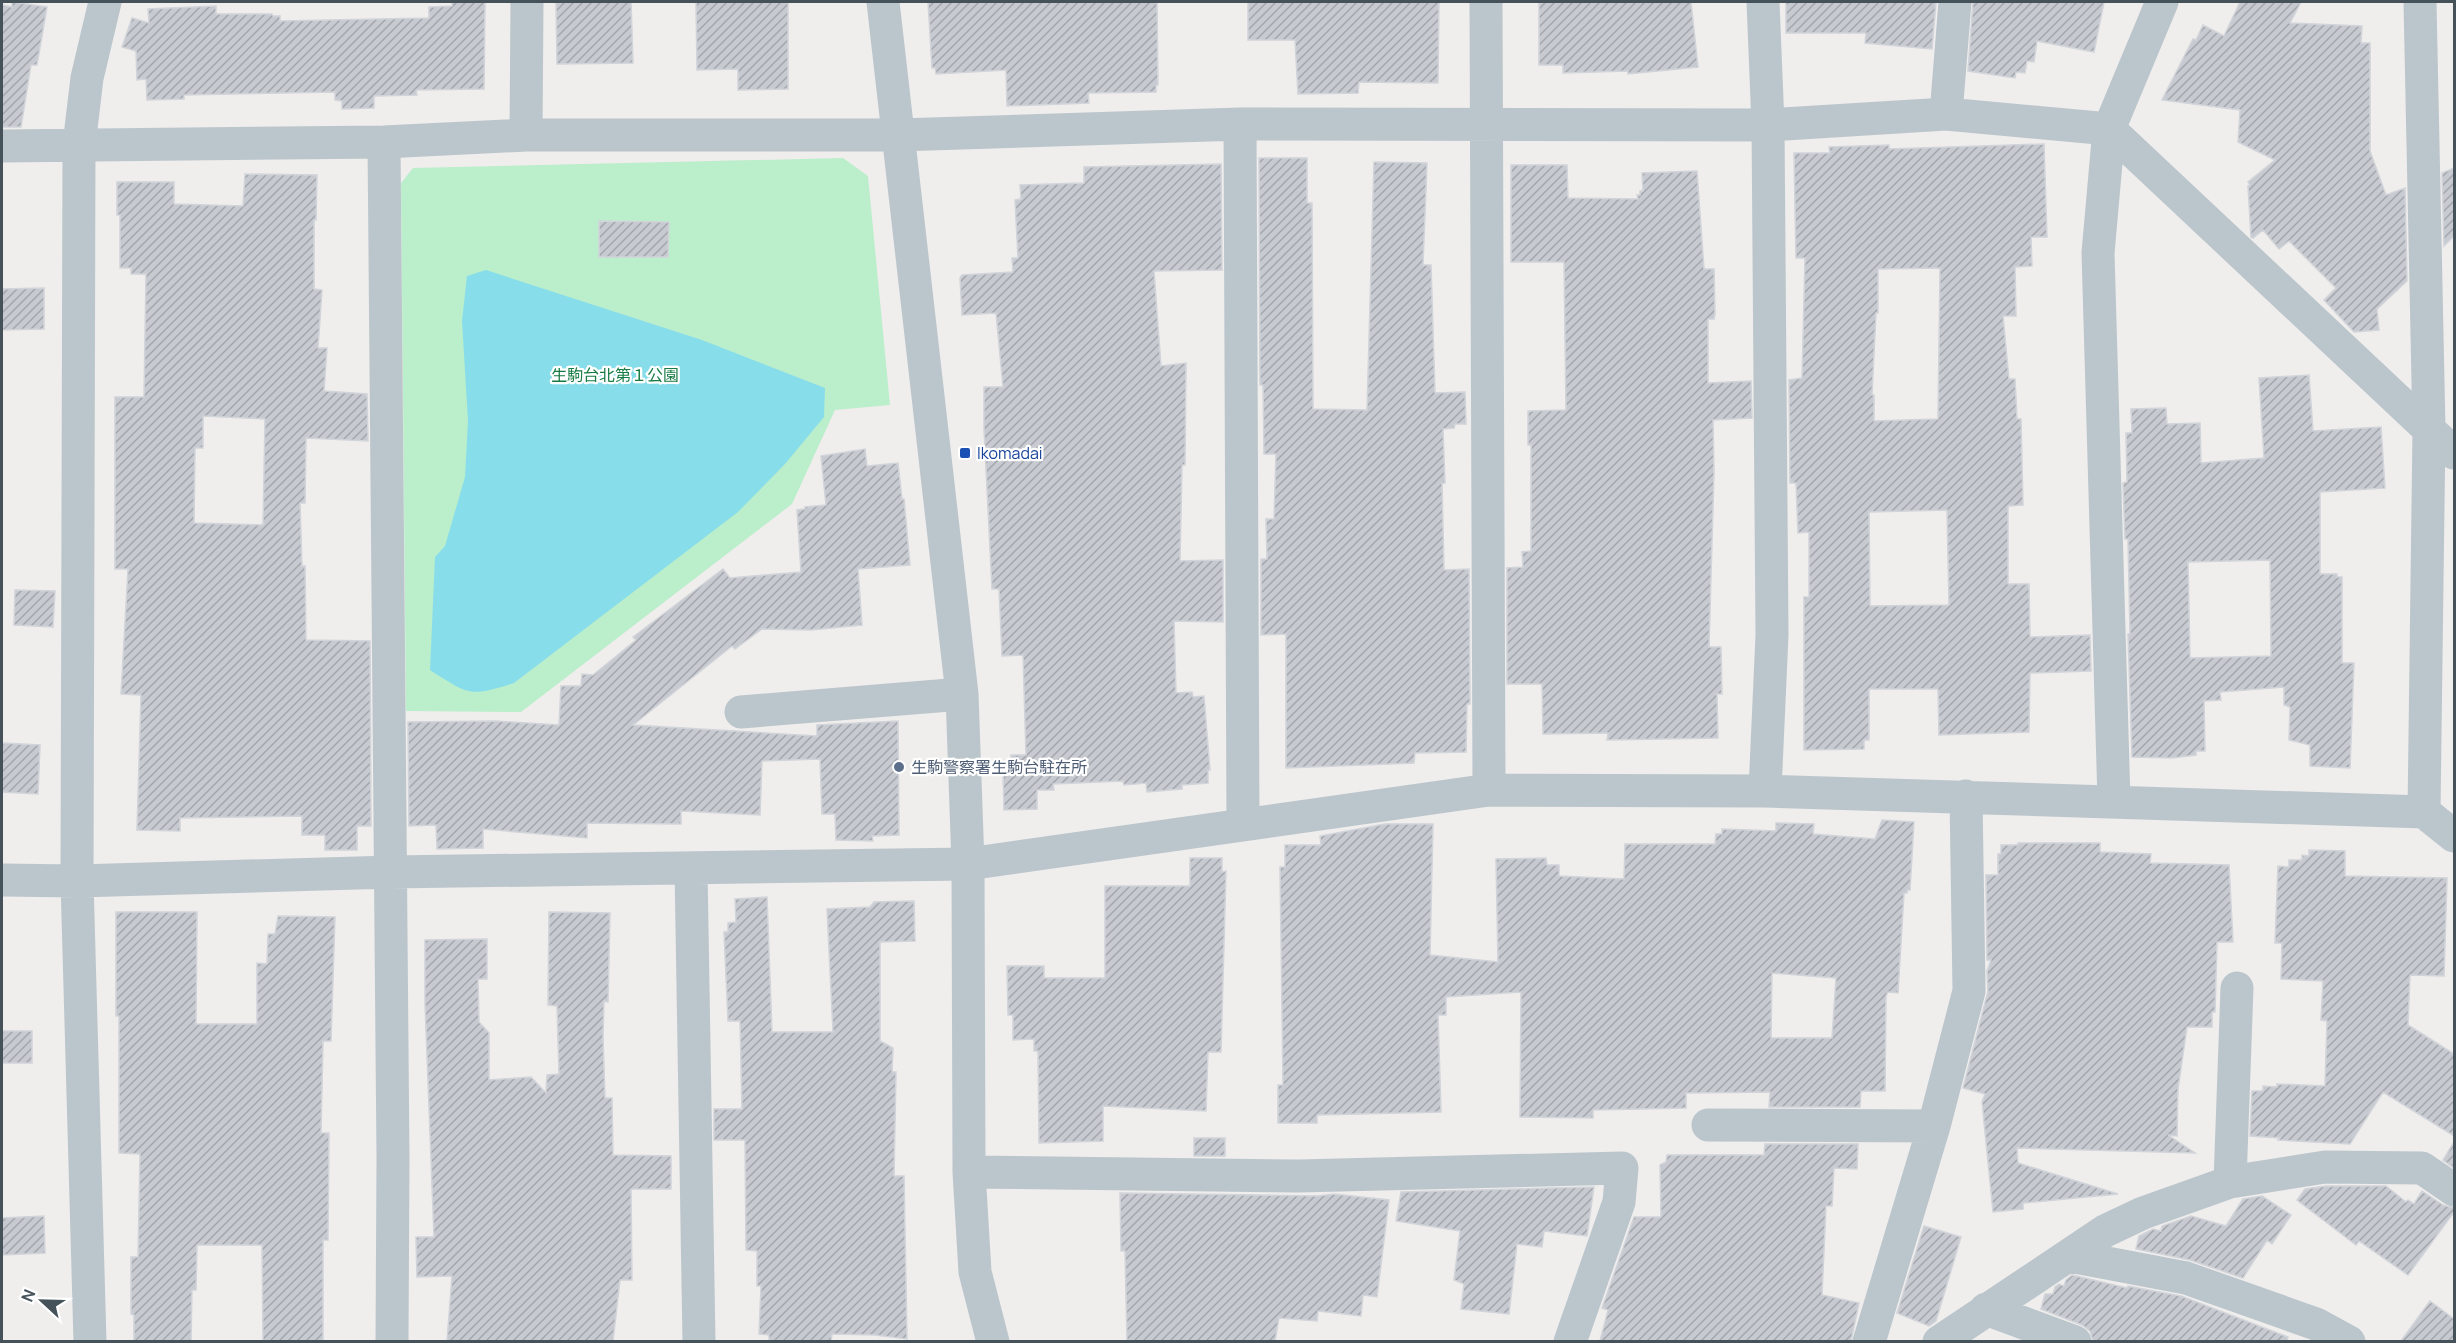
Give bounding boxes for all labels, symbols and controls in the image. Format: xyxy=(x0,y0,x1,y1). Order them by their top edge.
park label: 生駒台北第１公園 xyxy=(551,364,679,386)
place label: Ikomadai xyxy=(977,442,1043,464)
marker: Ikomadai xyxy=(958,446,972,460)
place label: 生駒警察署生駒台駐在所 xyxy=(911,756,1087,778)
marker: 生駒警察署生駒台駐在所 xyxy=(892,760,906,774)
north arrow xyxy=(12,1271,72,1331)
text: N xyxy=(16,1286,40,1305)

